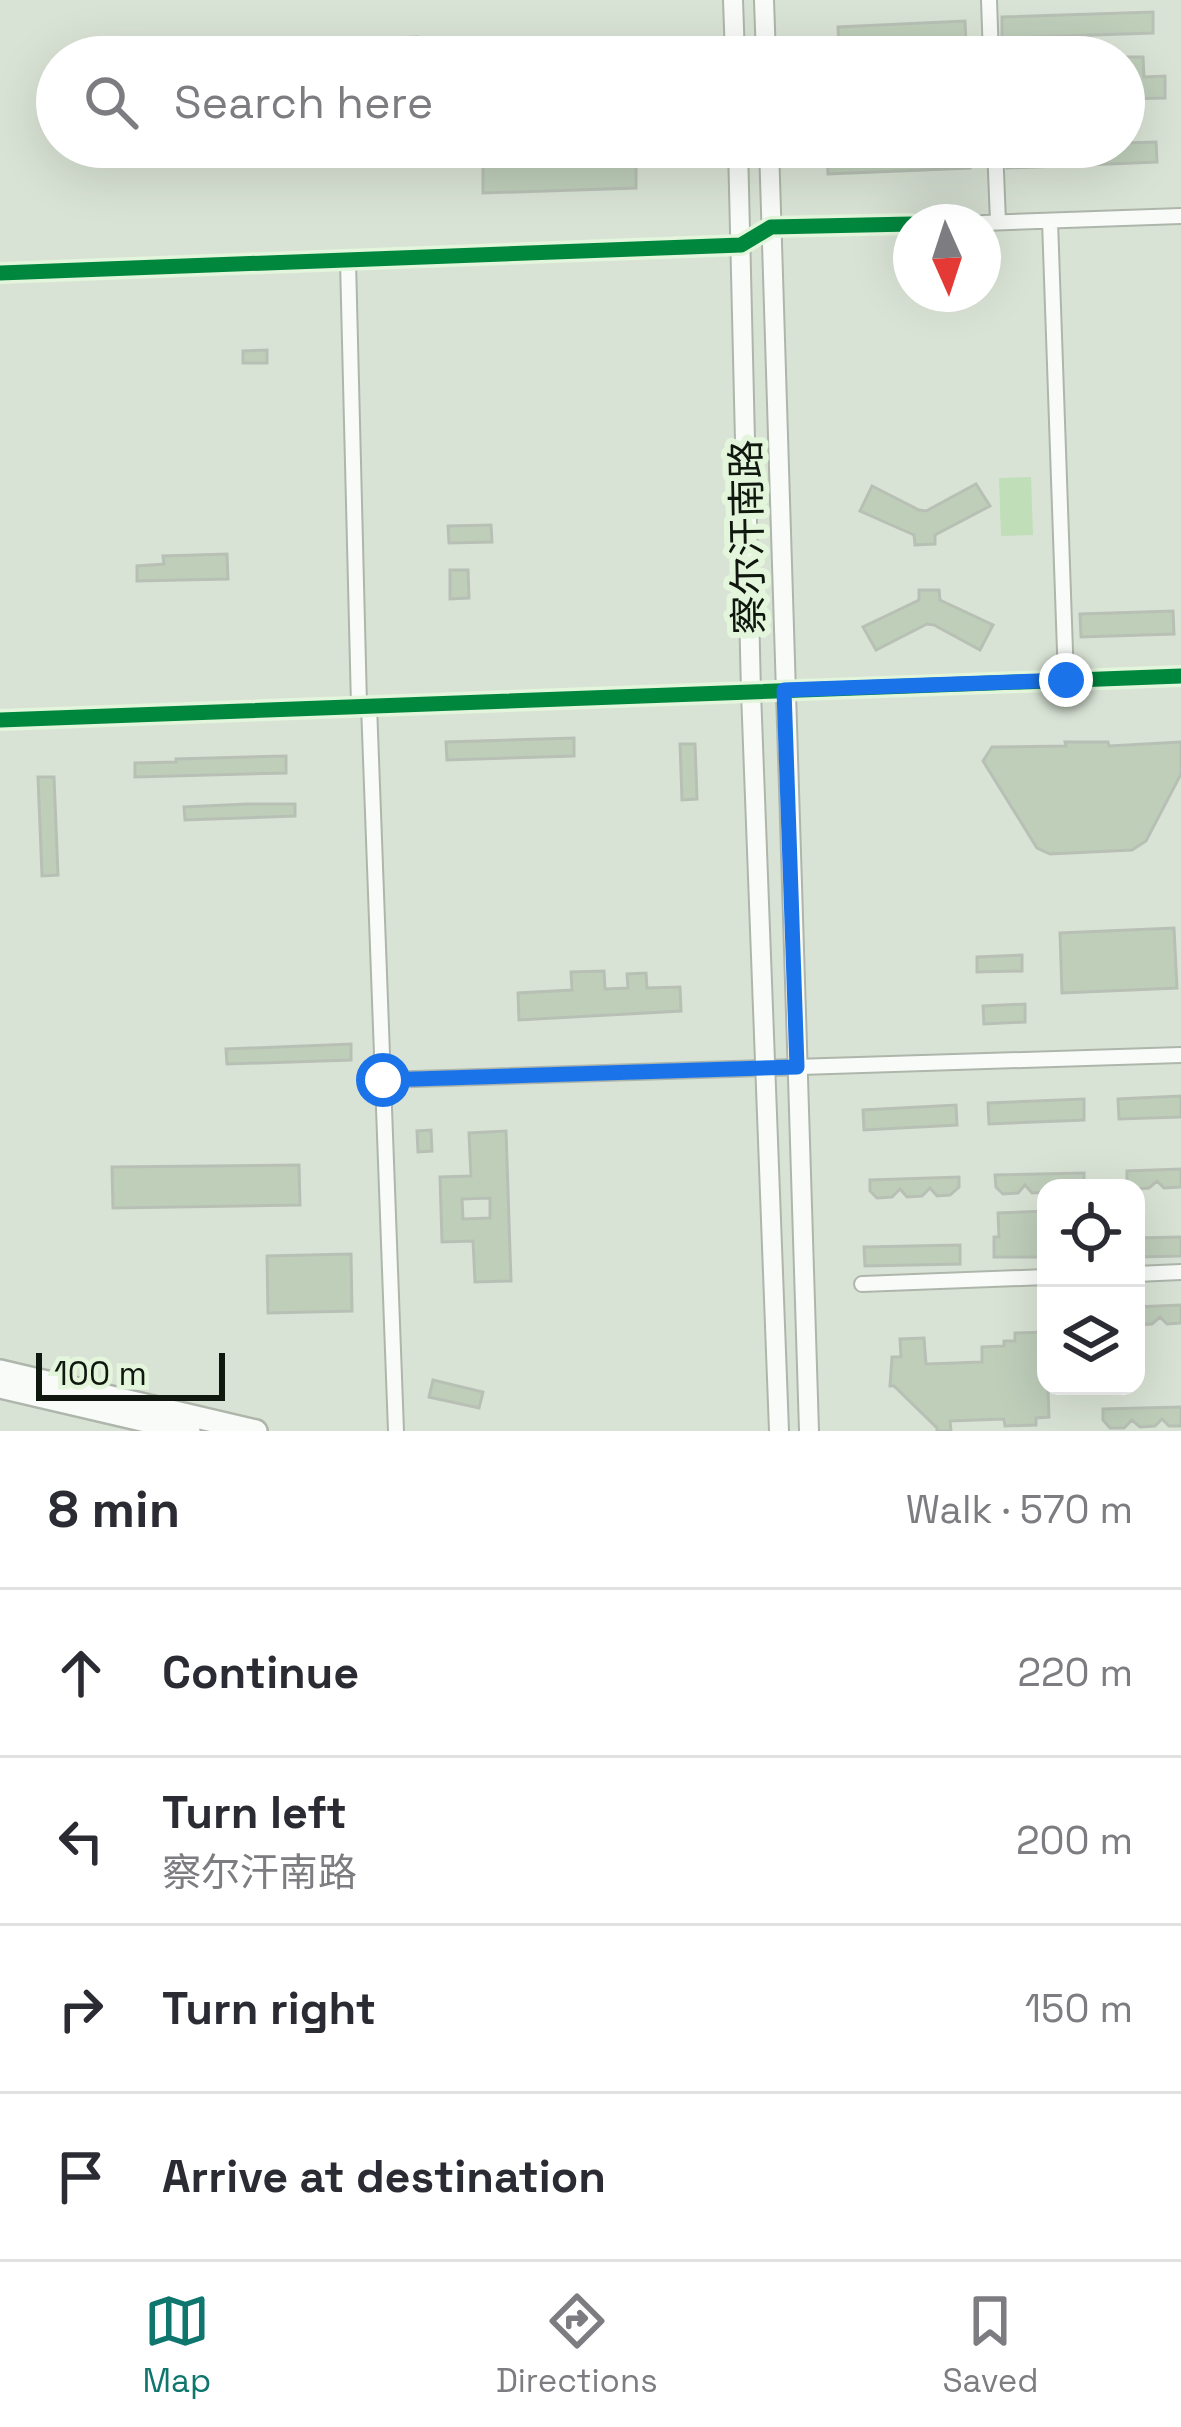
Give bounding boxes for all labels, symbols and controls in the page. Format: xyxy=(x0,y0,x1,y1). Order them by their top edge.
search box xyxy=(36,36,1145,168)
icon: search xyxy=(78,69,144,135)
text: Search here xyxy=(174,74,433,131)
north arrow xyxy=(893,204,1001,312)
street label: 察尔汗南路 xyxy=(721,439,774,635)
route end xyxy=(1039,653,1093,707)
route start xyxy=(356,1053,410,1107)
map controls xyxy=(1037,1179,1145,1395)
button: locate xyxy=(1037,1179,1145,1287)
button: layers xyxy=(1037,1287,1145,1395)
scale bar xyxy=(36,1347,225,1400)
text: 100 m xyxy=(54,1353,147,1395)
text: 8 min xyxy=(48,1477,180,1542)
text: Walk · 570 m xyxy=(906,1485,1133,1534)
icon: ahead xyxy=(48,1640,114,1706)
text: Continue xyxy=(162,1644,359,1701)
text: 220 m xyxy=(1017,1648,1133,1697)
text: Turn left xyxy=(162,1784,347,1841)
icon: left xyxy=(48,1808,114,1874)
text: 200 m xyxy=(1016,1816,1133,1865)
text: 察尔汗南路 xyxy=(162,1848,357,1897)
icon: right xyxy=(48,1976,114,2042)
text: Turn right xyxy=(162,1980,376,2037)
text: 150 m xyxy=(1025,1984,1133,2033)
icon: arrive xyxy=(48,2144,114,2210)
text: Arrive at destination xyxy=(162,2148,606,2205)
tab: Map xyxy=(142,2288,211,2402)
tab: Directions xyxy=(496,2288,658,2402)
tab: Saved xyxy=(942,2288,1039,2402)

